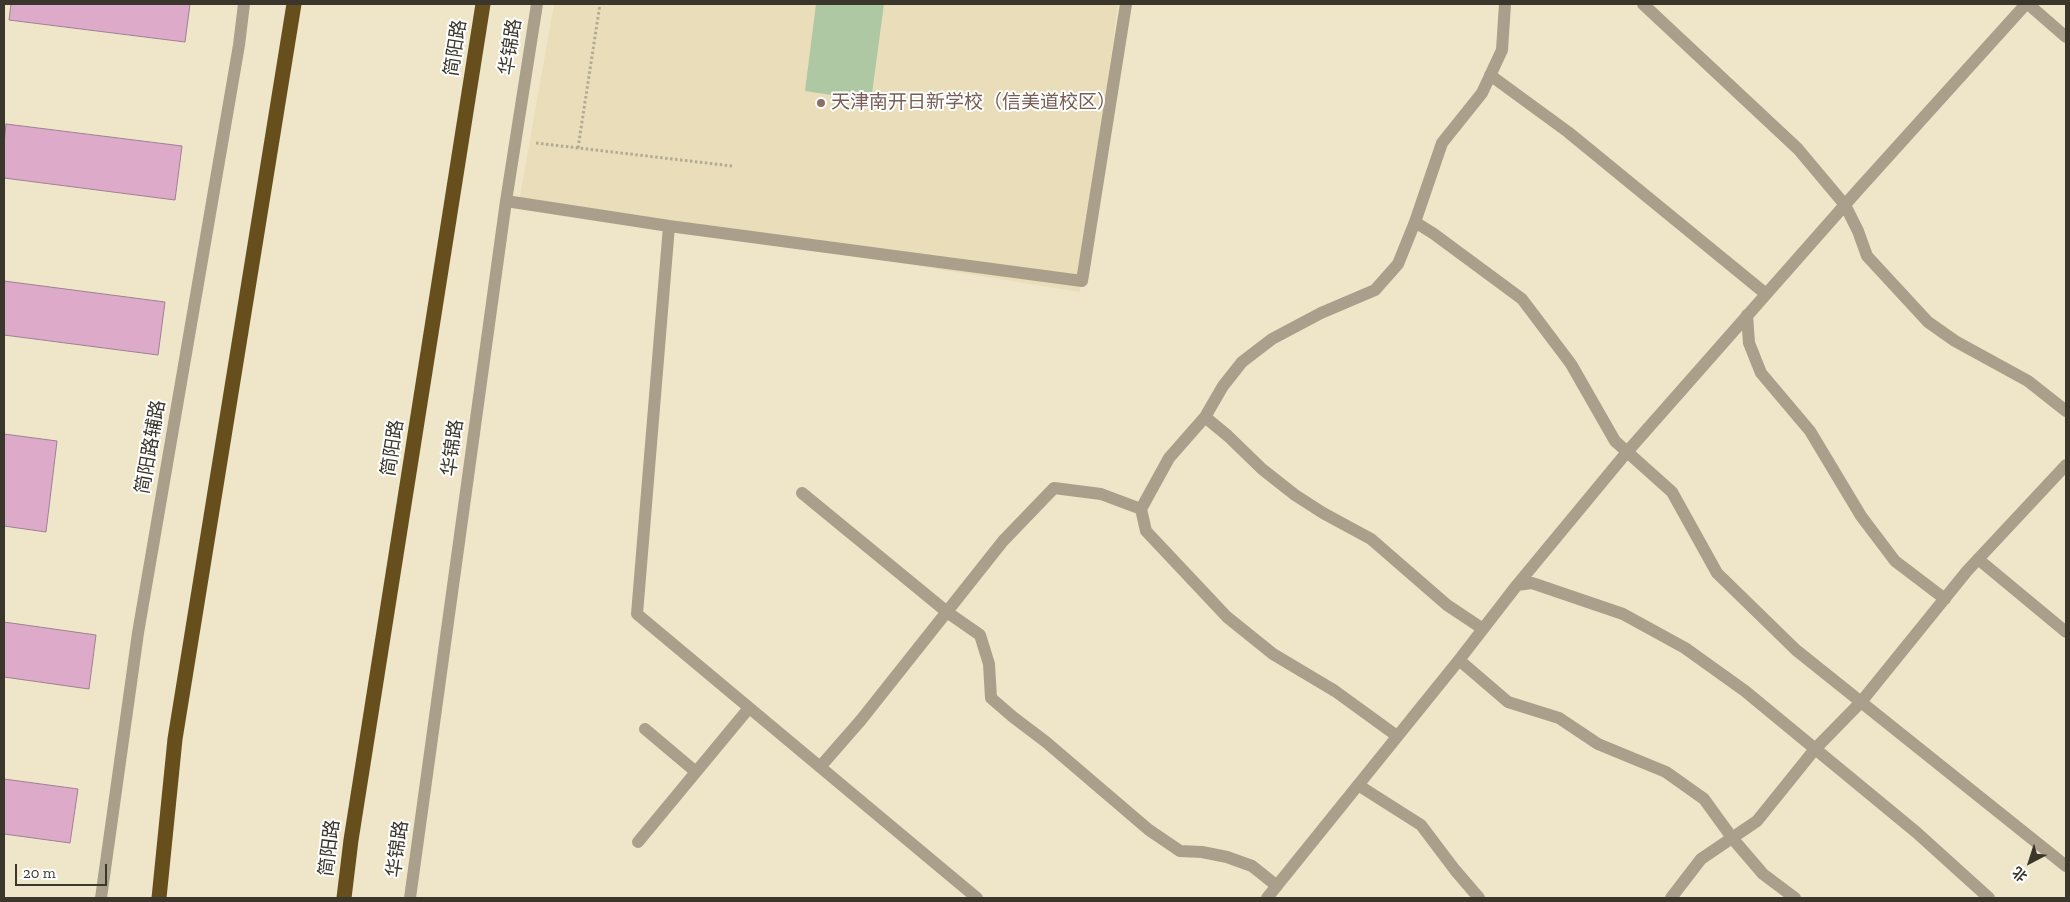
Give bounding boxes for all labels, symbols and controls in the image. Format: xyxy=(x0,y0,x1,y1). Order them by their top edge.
street label: 华锦路 xyxy=(495,17,527,77)
street label: 简阳路 xyxy=(440,18,472,78)
place label: 天津南开日新学校（信美道校区） xyxy=(831,92,1116,114)
marker: 天津南开日新学校（信美道校区） xyxy=(815,97,827,109)
street label: 简阳路辅路 xyxy=(132,398,170,496)
street label: 简阳路 xyxy=(377,418,409,478)
street label: 华锦路 xyxy=(438,418,468,478)
street label: 简阳路 xyxy=(315,818,345,878)
street label: 华锦路 xyxy=(383,819,413,879)
north arrow xyxy=(2005,837,2055,887)
scale bar xyxy=(18,854,110,886)
text: 北 xyxy=(2009,863,2031,885)
text: 20 m xyxy=(23,864,56,882)

